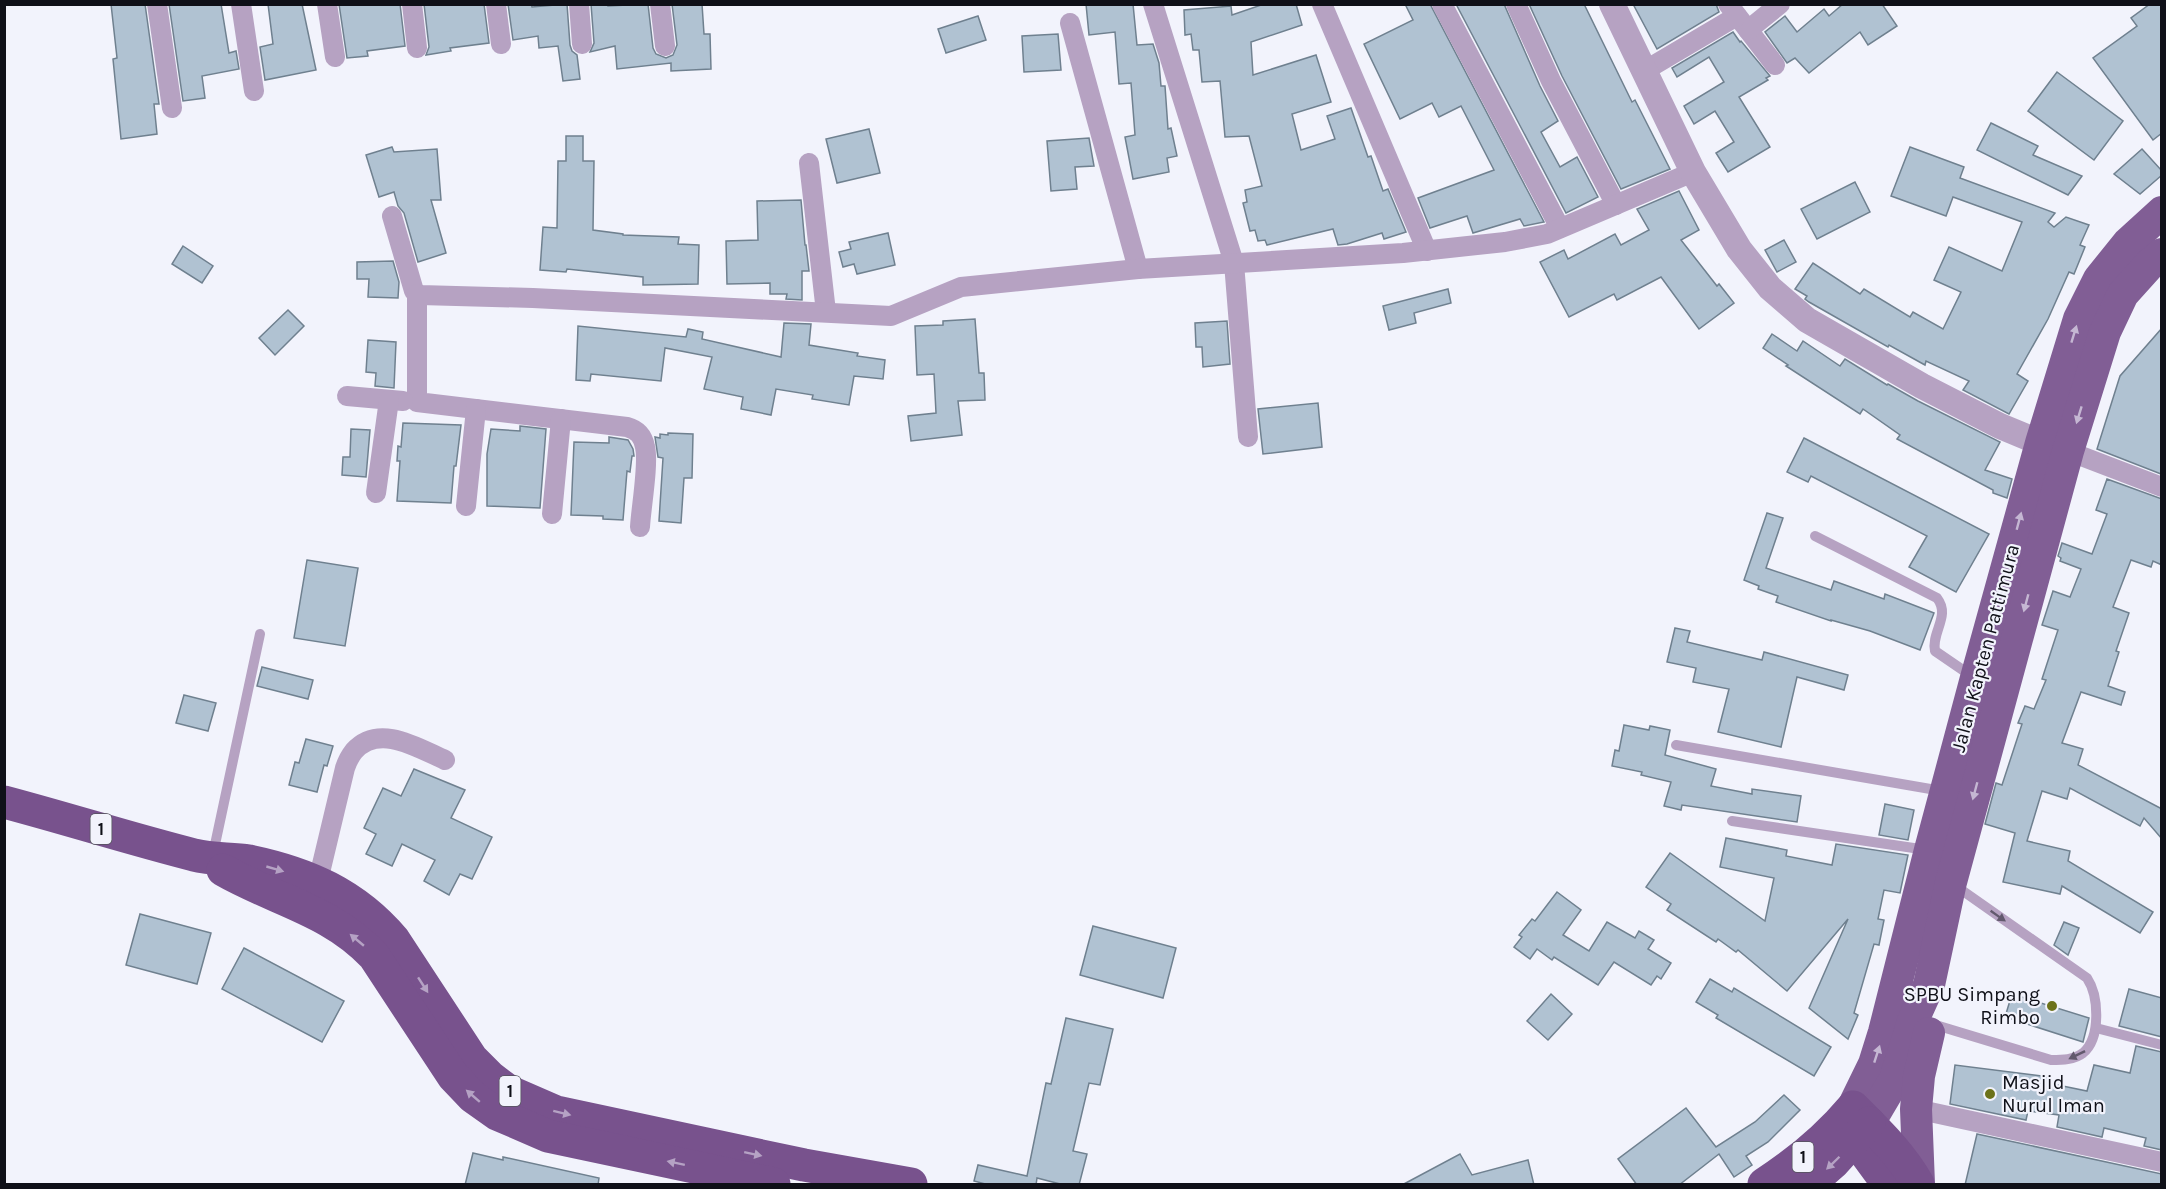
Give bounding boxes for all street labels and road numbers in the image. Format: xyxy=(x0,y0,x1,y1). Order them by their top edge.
street label: Jalan Kapten Pattimura xyxy=(1947,542,2024,755)
road number: 1 xyxy=(90,814,112,844)
road number: 1 xyxy=(500,1076,520,1106)
road number: 1 xyxy=(1792,1142,1814,1172)

